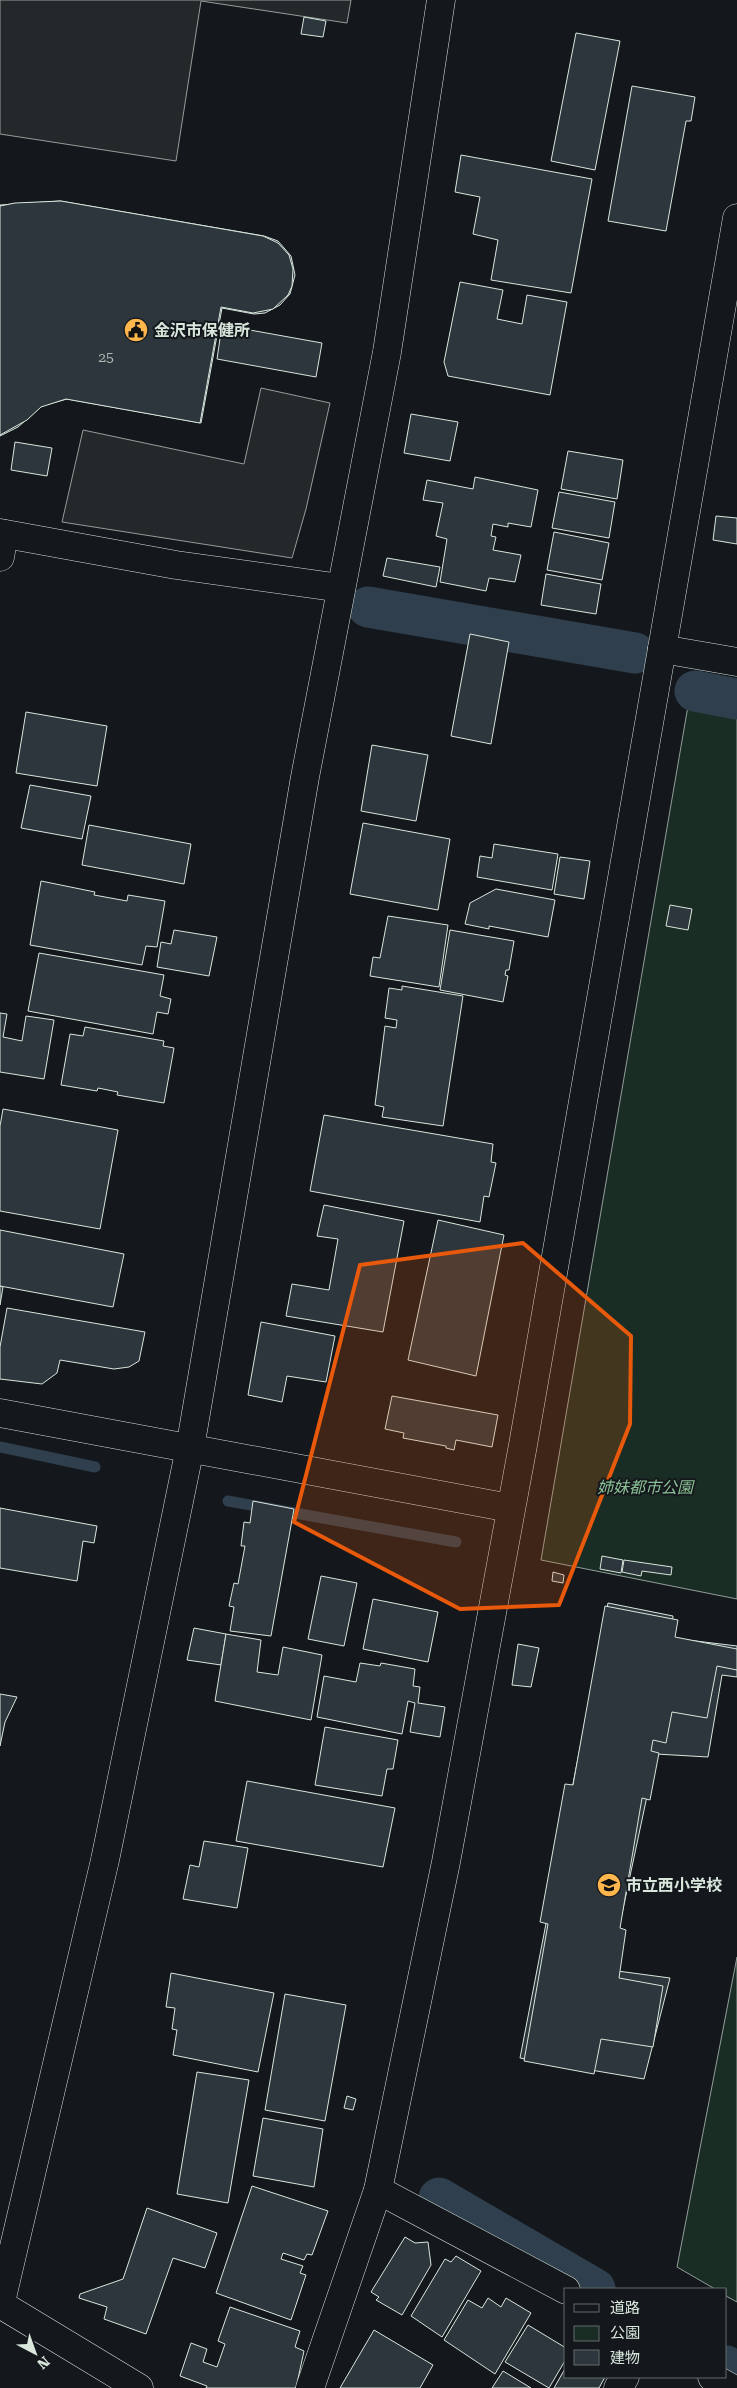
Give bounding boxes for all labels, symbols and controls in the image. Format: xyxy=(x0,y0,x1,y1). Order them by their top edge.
public building icon: 金沢市保健所 xyxy=(123,317,149,343)
place label: 金沢市保健所 xyxy=(154,321,250,340)
house number: 25 xyxy=(98,349,114,365)
park label: 姉妹都市公園 xyxy=(597,1478,695,1497)
school or university icon: 市立西小学校 xyxy=(596,1872,622,1898)
place label: 市立西小学校 xyxy=(626,1876,722,1895)
legend xyxy=(564,2288,727,2378)
text: 道路 xyxy=(610,2299,640,2317)
text: 公園 xyxy=(610,2324,640,2342)
north arrow xyxy=(10,2328,60,2378)
text: 建物 xyxy=(610,2349,640,2367)
text: N xyxy=(34,2353,53,2373)

